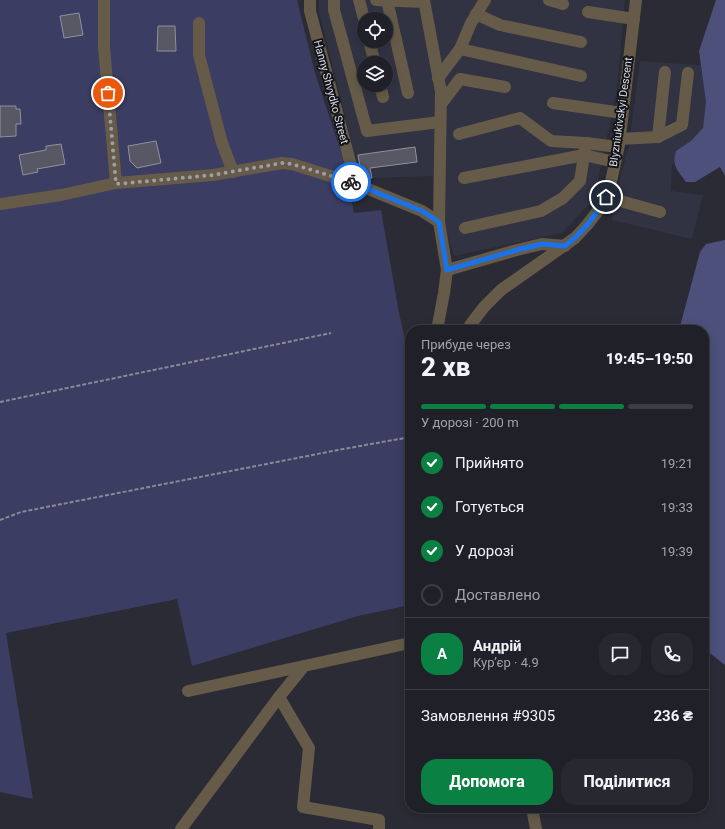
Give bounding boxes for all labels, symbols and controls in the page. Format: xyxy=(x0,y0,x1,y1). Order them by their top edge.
map controls xyxy=(357,12,393,92)
button: locate xyxy=(357,12,393,48)
street label: Hanny Shvydko Street xyxy=(311,39,351,146)
button: layers xyxy=(357,56,393,92)
street label: Blyzniukivskyi Descent xyxy=(607,56,635,168)
pin xyxy=(91,76,125,110)
icon: bag xyxy=(97,82,119,104)
courier xyxy=(331,162,371,202)
icon: bike xyxy=(340,171,362,193)
pin xyxy=(589,180,623,214)
icon: home xyxy=(595,186,617,208)
text: Прибуде через xyxy=(421,337,511,352)
text: 19:45–19:50 xyxy=(606,350,693,368)
text: 2 хв xyxy=(421,352,470,382)
text: У дорозі · 200 m xyxy=(421,415,519,430)
icon: check xyxy=(421,452,443,474)
text: Прийнято xyxy=(455,454,524,472)
text: 19:21 xyxy=(661,456,693,471)
icon: check xyxy=(421,496,443,518)
text: Готується xyxy=(455,498,524,516)
text: 19:33 xyxy=(661,500,693,515)
icon: check xyxy=(421,540,443,562)
text: У дорозі xyxy=(455,542,514,560)
text: 19:39 xyxy=(661,544,693,559)
text: Доставлено xyxy=(455,586,540,604)
button: chat xyxy=(599,633,641,675)
button: phone xyxy=(651,633,693,675)
text: Андрій xyxy=(473,637,522,655)
text: А xyxy=(437,645,447,663)
text: Кур’єр · 4.9 xyxy=(473,655,539,670)
text: Замовлення #9305 xyxy=(421,707,555,725)
text: 236 ₴ xyxy=(653,707,693,725)
button: Допомога xyxy=(421,759,553,805)
button: Поділитися xyxy=(561,759,693,805)

